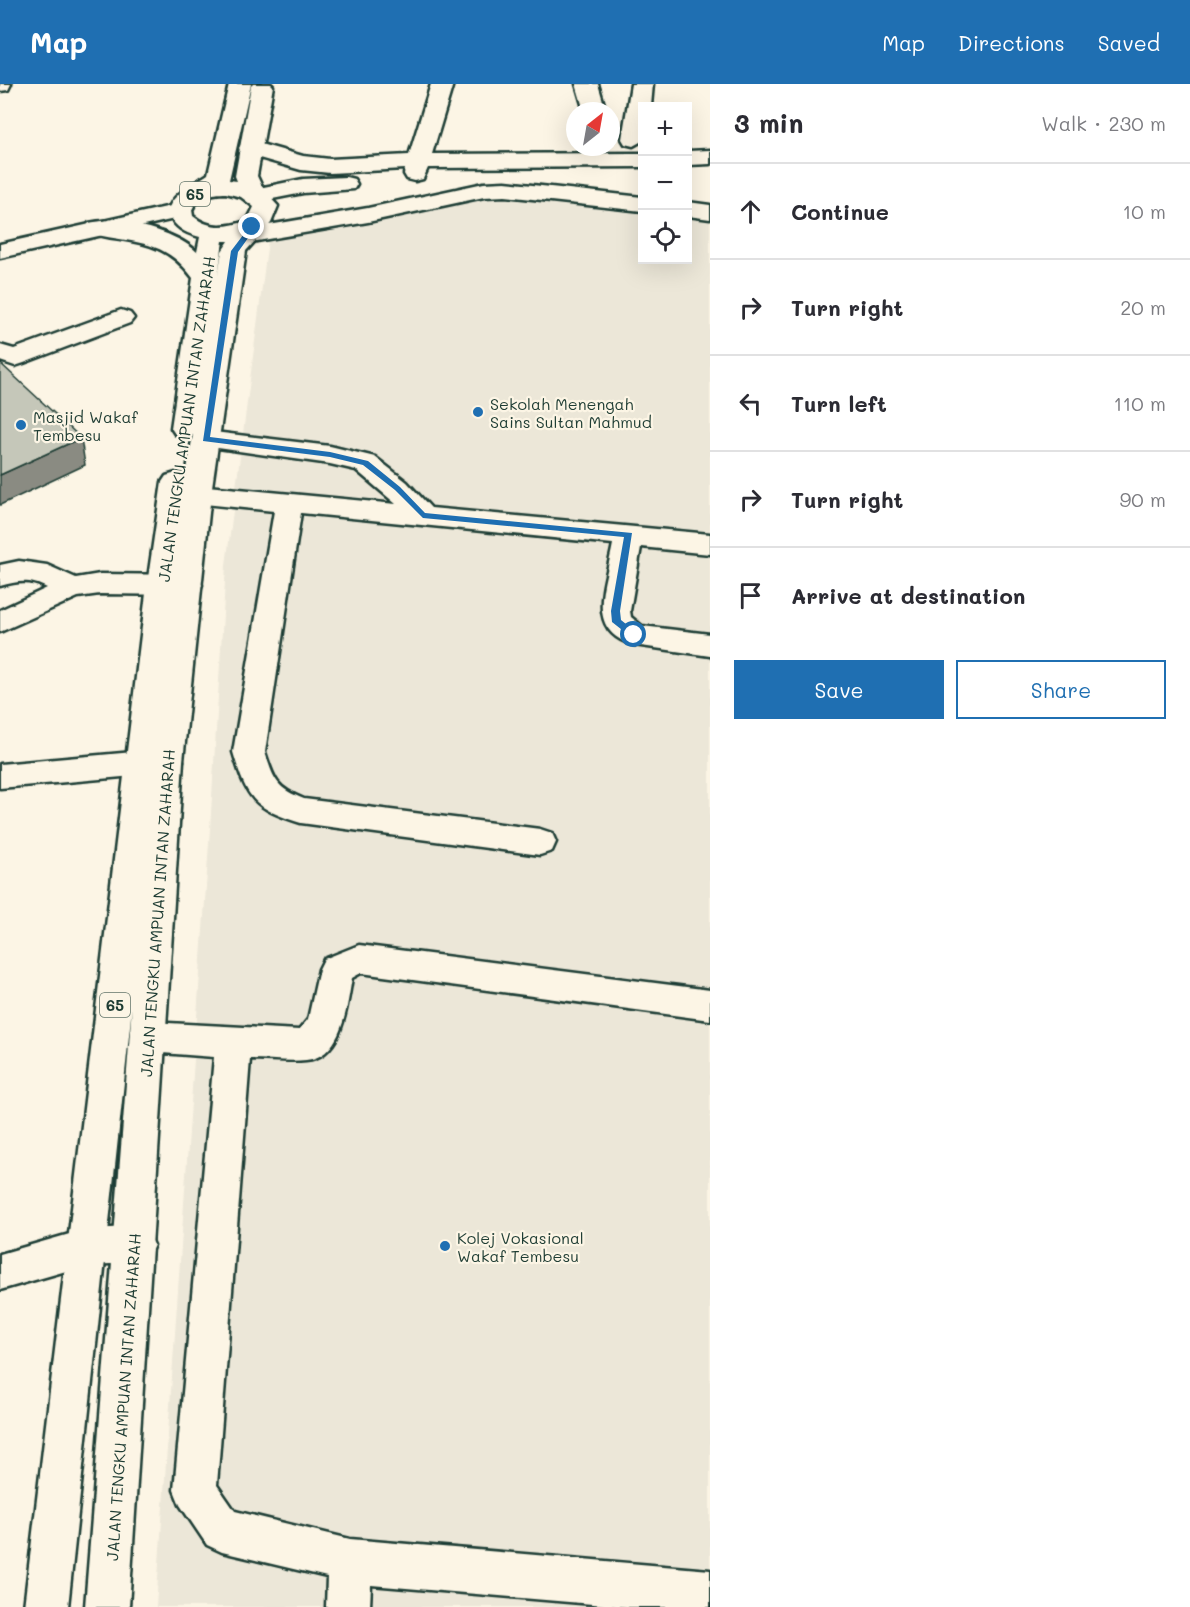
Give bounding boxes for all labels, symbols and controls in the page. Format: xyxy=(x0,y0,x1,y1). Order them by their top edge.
text: Map xyxy=(30,24,87,60)
text: Map xyxy=(882,29,925,56)
text: Directions xyxy=(958,29,1065,56)
text: Saved xyxy=(1098,29,1160,56)
north arrow xyxy=(566,102,620,156)
map controls xyxy=(638,102,692,264)
button: + xyxy=(638,102,692,156)
text: 3 min xyxy=(734,106,803,140)
text: Walk · 230 m xyxy=(1041,110,1166,136)
button: − xyxy=(638,156,692,210)
road number: 65 xyxy=(180,182,210,206)
icon: ahead xyxy=(734,195,767,228)
text: Continue xyxy=(791,197,889,226)
text: 10 m xyxy=(1122,198,1166,224)
button: locate xyxy=(638,210,692,264)
route end xyxy=(238,213,264,239)
street label: JALAN TENGKU AMPUAN INTAN ZAHARAH xyxy=(153,255,219,583)
icon: right xyxy=(734,291,767,324)
text: Turn right xyxy=(791,293,903,322)
text: 20 m xyxy=(1120,294,1166,320)
icon: left xyxy=(734,387,767,420)
text: Turn left xyxy=(791,389,887,418)
text: 110 m xyxy=(1113,390,1166,416)
place label: Sekolah Menengah Sains Sultan Mahmud xyxy=(490,393,652,432)
marker: Sekolah Menengah Sains Sultan Mahmud xyxy=(471,405,485,419)
place label: Masjid Wakaf Tembesu xyxy=(33,406,139,445)
marker: Masjid Wakaf Tembesu xyxy=(14,418,28,432)
icon: right xyxy=(734,483,767,516)
text: Turn right xyxy=(791,485,903,514)
text: 90 m xyxy=(1120,486,1166,512)
icon: arrive xyxy=(734,579,767,612)
text: Arrive at destination xyxy=(791,581,1026,610)
route start xyxy=(620,621,646,647)
button: Save xyxy=(734,660,944,719)
button: Share xyxy=(956,660,1166,719)
street label: JALAN TENGKU AMPUAN INTAN ZAHARAH xyxy=(135,748,179,1078)
road number: 65 xyxy=(100,993,130,1017)
place label: Kolej Vokasional Wakaf Tembesu xyxy=(457,1227,584,1266)
street label: JALAN TENGKU AMPUAN INTAN ZAHARAH xyxy=(101,1232,145,1562)
marker: Kolej Vokasional Wakaf Tembesu xyxy=(438,1239,452,1253)

